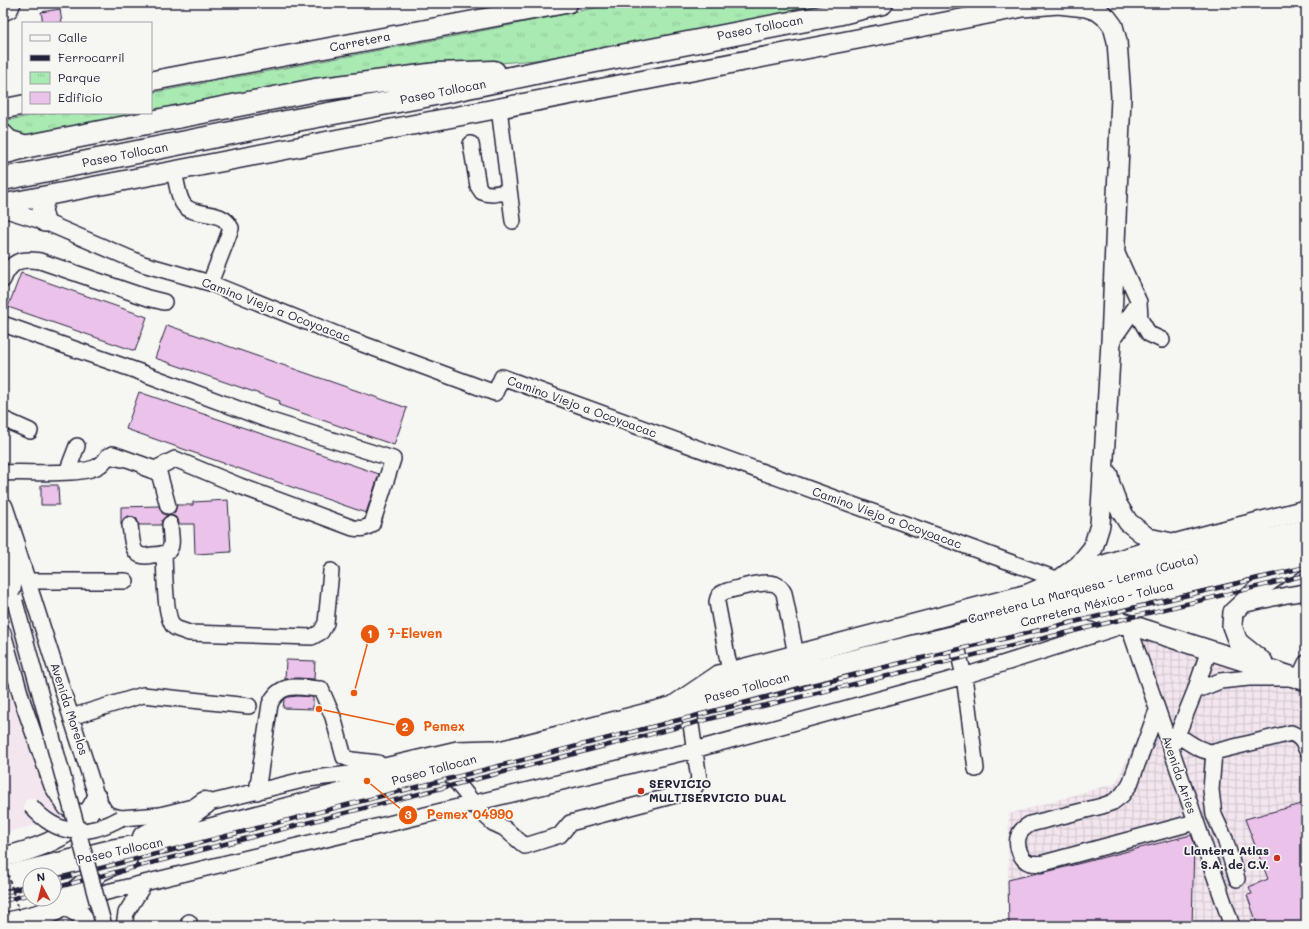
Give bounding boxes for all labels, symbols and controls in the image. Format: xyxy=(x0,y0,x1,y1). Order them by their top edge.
street label: Paseo Tollocan xyxy=(716,11,804,43)
legend xyxy=(22,22,152,114)
street label: Carretera xyxy=(328,27,392,55)
text: Calle xyxy=(58,29,88,45)
text: Ferrocarril xyxy=(58,49,125,65)
text: Parque xyxy=(58,69,101,85)
street label: Paseo Tollocan xyxy=(399,75,487,107)
text: Edificio xyxy=(58,89,102,105)
street label: Paseo Tollocan xyxy=(81,138,169,170)
street label: Camino Viejo a Ocoyoacac xyxy=(200,273,353,345)
street label: Camino Viejo a Ocoyoacac xyxy=(505,371,659,441)
street label: Camino Viejo a Ocoyoacac xyxy=(810,482,964,552)
street label: Carretera La Marquesa - Lerma (Cuota) xyxy=(966,550,1200,627)
street label: Carretera México - Toluca xyxy=(1019,576,1175,630)
callout: 7-Eleven xyxy=(360,621,450,646)
text: 7-Eleven xyxy=(388,624,442,641)
text: 1 xyxy=(367,625,373,641)
street label: Avenida Morelos xyxy=(47,660,92,757)
street label: Paseo Tollocan xyxy=(703,668,791,706)
callout: Pemex xyxy=(395,714,473,739)
text: Pemex xyxy=(423,717,465,734)
text: 2 xyxy=(402,718,409,734)
street label: Avenida Aries xyxy=(1159,734,1201,816)
street label: Paseo Tollocan xyxy=(390,750,478,788)
place label: SERVICIO MULTISERVICIO DUAL xyxy=(649,775,786,805)
marker: SERVICIO MULTISERVICIO DUAL xyxy=(636,786,646,796)
callout: Pemex 04990 xyxy=(398,802,521,827)
text: Pemex 04990 xyxy=(427,805,513,822)
text: 3 xyxy=(404,806,412,822)
street label: Paseo Tollocan xyxy=(76,833,164,867)
place label: Llantera Atlas S.A. de C.V. xyxy=(1184,842,1269,872)
marker: Llantera Atlas S.A. de C.V. xyxy=(1272,853,1282,863)
north arrow xyxy=(22,867,62,907)
text: N xyxy=(36,869,46,885)

